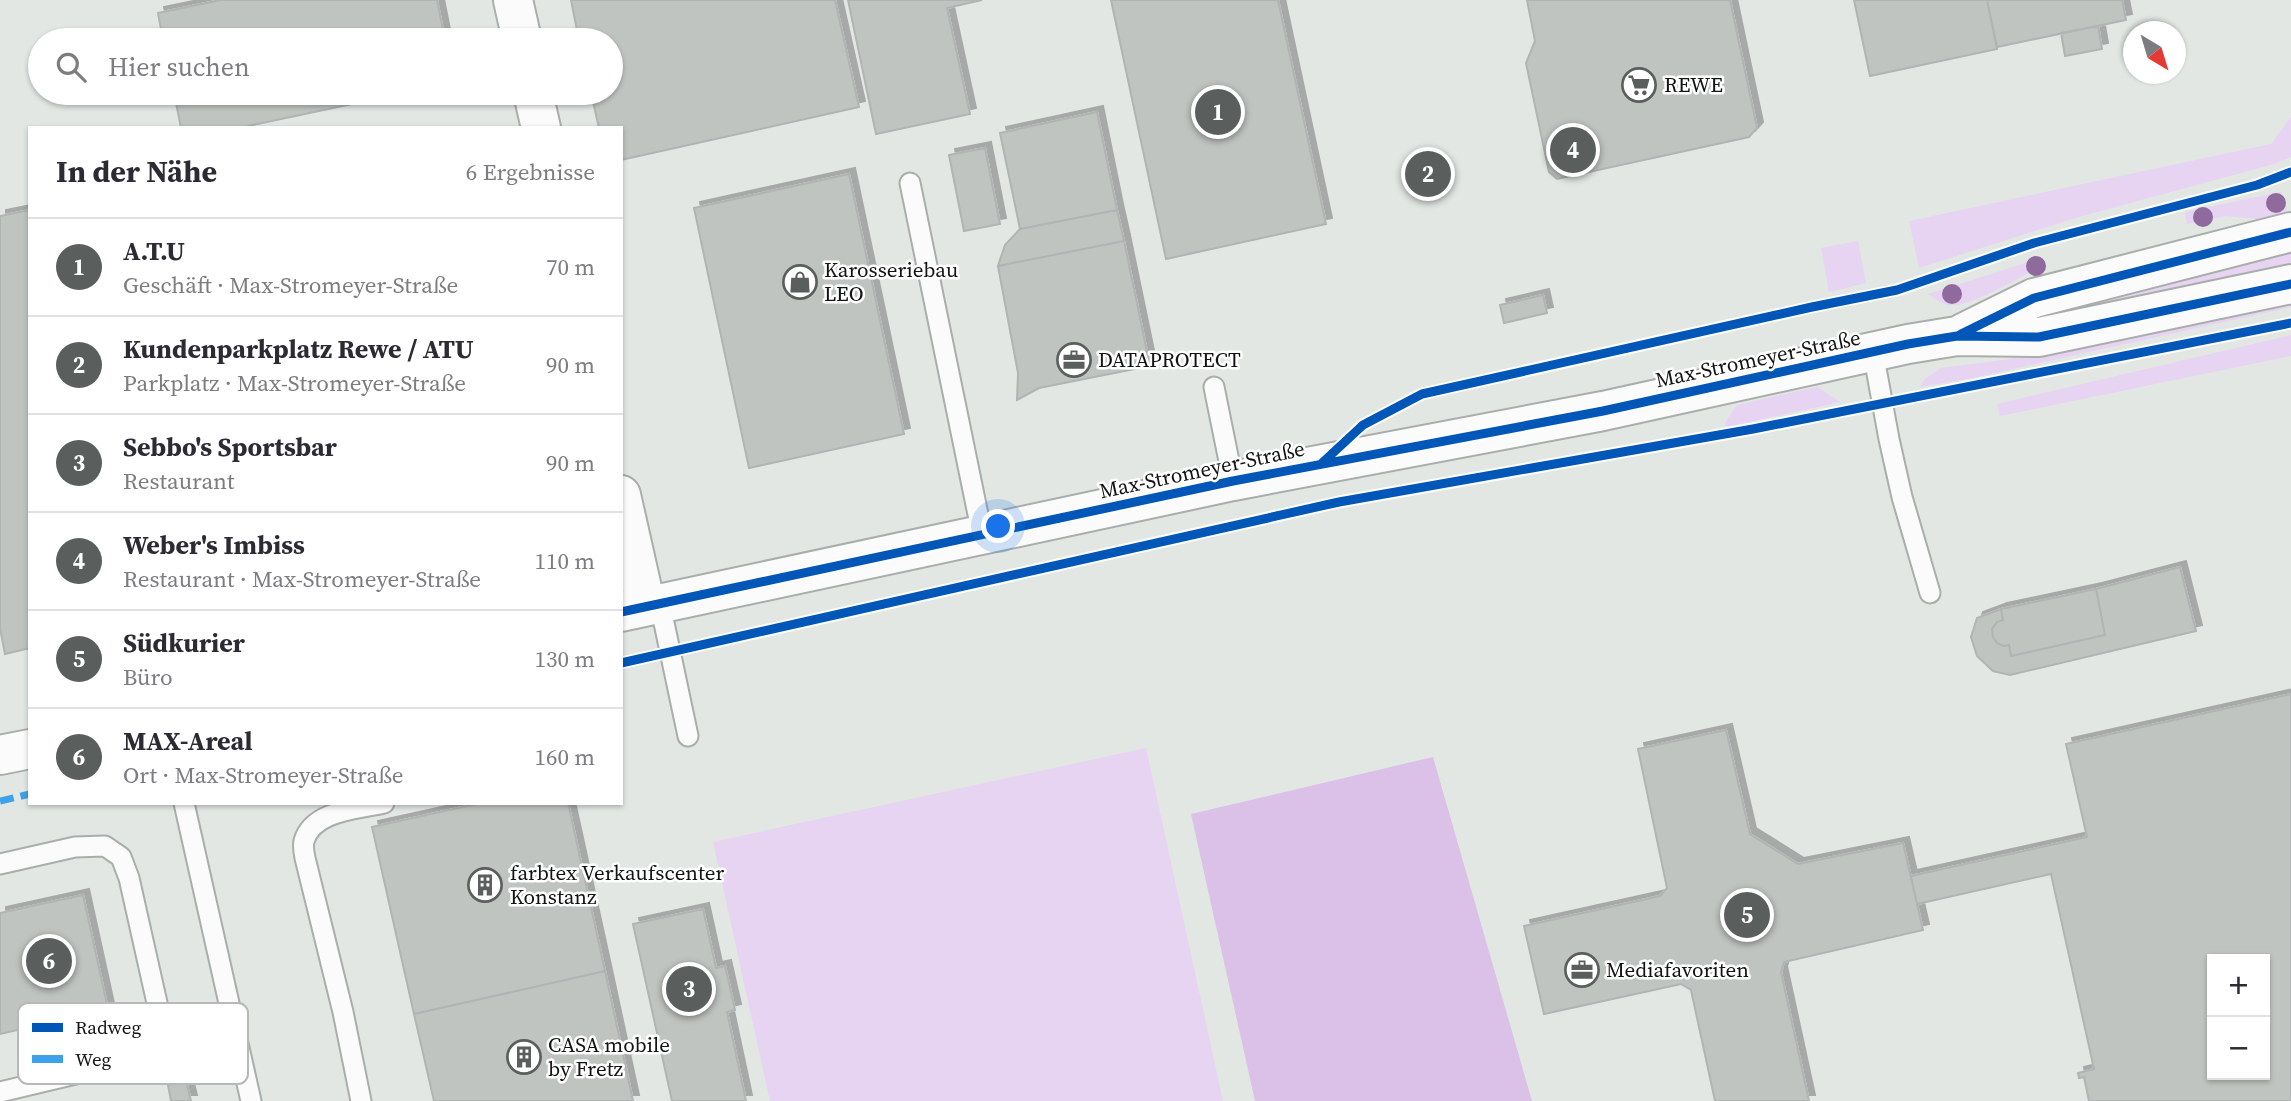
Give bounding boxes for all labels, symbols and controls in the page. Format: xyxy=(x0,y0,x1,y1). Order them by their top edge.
north arrow xyxy=(2123,21,2186,84)
search box xyxy=(28,28,623,105)
icon: search xyxy=(52,48,90,86)
text: Hier suchen xyxy=(108,49,250,85)
supermarket icon: REWE xyxy=(1620,66,1658,104)
place label: REWE xyxy=(1664,70,1723,99)
pin: 1 xyxy=(1195,86,1241,138)
pin: 4 xyxy=(1550,124,1596,176)
pin: 2 xyxy=(1405,148,1451,200)
text: In der Nähe xyxy=(56,151,217,192)
text: 6 Ergebnisse xyxy=(466,156,595,188)
text: A.T.U xyxy=(123,233,185,269)
text: 1 xyxy=(73,251,85,283)
text: 70 m xyxy=(546,251,595,283)
place label: Karosseriebau LEO xyxy=(824,255,958,308)
shop icon: Karosseriebau LEO xyxy=(781,263,819,301)
text: Geschäft · Max-Stromeyer-Straße xyxy=(123,269,458,301)
street label: Max-Stromeyer-Straße xyxy=(1653,323,1863,394)
text: Kundenparkplatz Rewe / ATU xyxy=(123,331,474,367)
office icon: DATAPROTECT xyxy=(1055,341,1093,379)
place label: DATAPROTECT xyxy=(1098,345,1241,374)
text: 2 xyxy=(73,349,85,381)
text: 90 m xyxy=(546,349,595,381)
text: Parkplatz · Max-Stromeyer-Straße xyxy=(123,367,466,399)
text: Sebbo's Sportsbar xyxy=(123,429,337,465)
street label: Max-Stromeyer-Straße xyxy=(1097,434,1307,505)
text: 3 xyxy=(73,447,85,479)
text: 90 m xyxy=(546,447,595,479)
text: Restaurant xyxy=(123,465,234,497)
your location xyxy=(981,509,1015,543)
text: Weber's Imbiss xyxy=(123,527,305,563)
text: 4 xyxy=(73,545,85,577)
text: 110 m xyxy=(534,545,595,577)
text: Restaurant · Max-Stromeyer-Straße xyxy=(123,563,481,595)
text: Südkurier xyxy=(123,625,245,661)
text: 5 xyxy=(73,643,85,675)
text: 130 m xyxy=(534,643,595,675)
text: Büro xyxy=(123,661,173,693)
text: MAX-Areal xyxy=(123,723,253,759)
text: 6 xyxy=(73,741,85,773)
text: 160 m xyxy=(534,741,595,773)
text: Ort · Max-Stromeyer-Straße xyxy=(123,759,404,791)
place label: farbtex Verkaufscenter Konstanz xyxy=(510,858,725,911)
building icon: farbtex Verkaufscenter Konstanz xyxy=(466,866,504,904)
pin: 5 xyxy=(1724,889,1770,941)
pin: 6 xyxy=(26,935,72,987)
office icon: Mediafavoriten xyxy=(1563,951,1601,989)
map controls xyxy=(2207,954,2270,1080)
button: + xyxy=(2207,954,2270,1017)
place label: Mediafavoriten xyxy=(1606,955,1749,984)
pin: 3 xyxy=(666,963,712,1015)
legend xyxy=(18,1003,248,1084)
text: Radweg xyxy=(75,1014,141,1040)
button: − xyxy=(2207,1017,2270,1080)
place label: CASA mobile by Fretz xyxy=(548,1030,670,1083)
building icon: CASA mobile by Fretz xyxy=(505,1038,543,1076)
text: Weg xyxy=(75,1046,112,1072)

